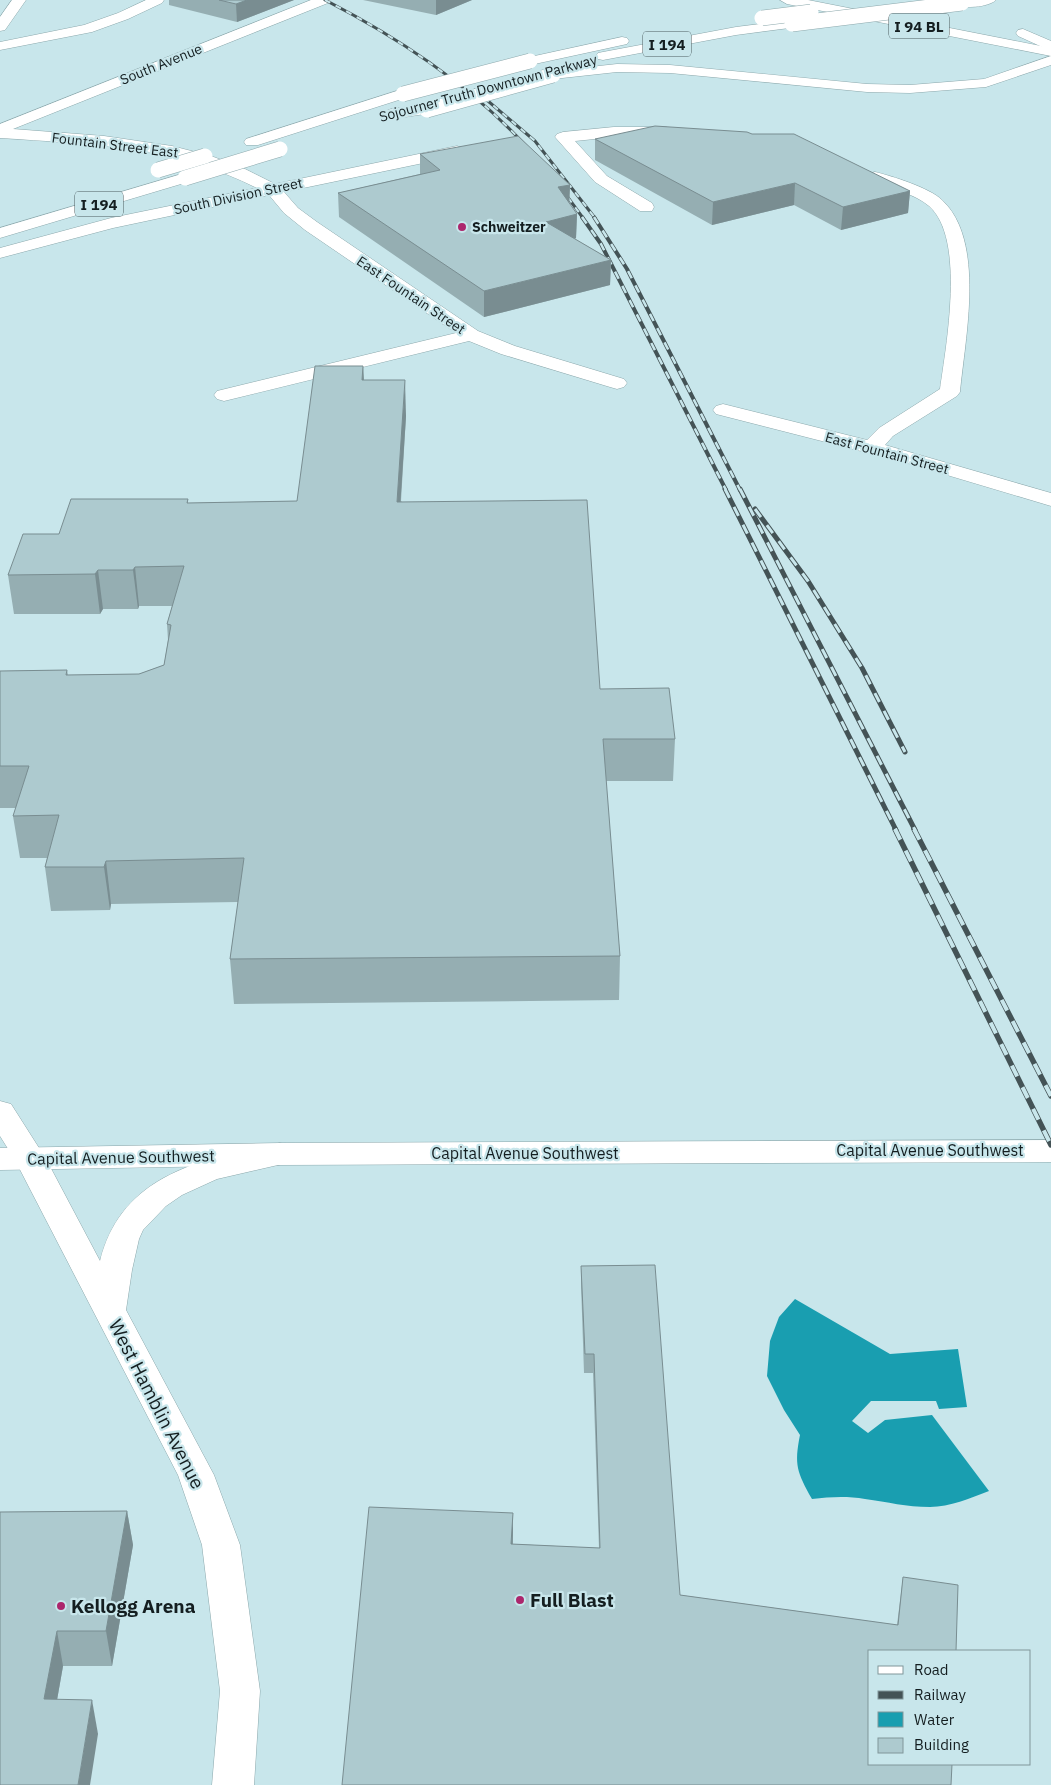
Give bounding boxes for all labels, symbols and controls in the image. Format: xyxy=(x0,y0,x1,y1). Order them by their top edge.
road number: I 94 BL xyxy=(889,14,949,38)
road number: I 194 xyxy=(643,32,691,56)
street label: South Avenue xyxy=(117,39,205,89)
street label: Sojourner Truth Downtown Parkway xyxy=(377,50,599,126)
street label: Fountain Street East xyxy=(51,128,179,162)
street label: South Division Street xyxy=(172,174,304,218)
road number: I 194 xyxy=(75,192,123,216)
place label: Schweitzer xyxy=(472,218,546,236)
marker: Schweitzer xyxy=(456,221,468,233)
street label: East Fountain Street xyxy=(353,252,469,338)
street label: East Fountain Street xyxy=(823,428,951,478)
street label: Capital Avenue Southwest xyxy=(836,1140,1024,1160)
street label: Capital Avenue Southwest xyxy=(431,1143,619,1163)
street label: Capital Avenue Southwest xyxy=(27,1145,215,1169)
street label: West Hamblin Avenue xyxy=(104,1315,210,1493)
place label: Full Blast xyxy=(530,1588,614,1612)
place label: Kellogg Arena xyxy=(71,1594,196,1618)
marker: Full Blast xyxy=(514,1594,526,1606)
marker: Kellogg Arena xyxy=(55,1600,67,1612)
legend xyxy=(868,1650,1031,1765)
text: Road xyxy=(914,1660,949,1679)
text: Railway xyxy=(914,1685,967,1704)
text: Water xyxy=(914,1710,955,1729)
text: Building xyxy=(914,1735,969,1754)

